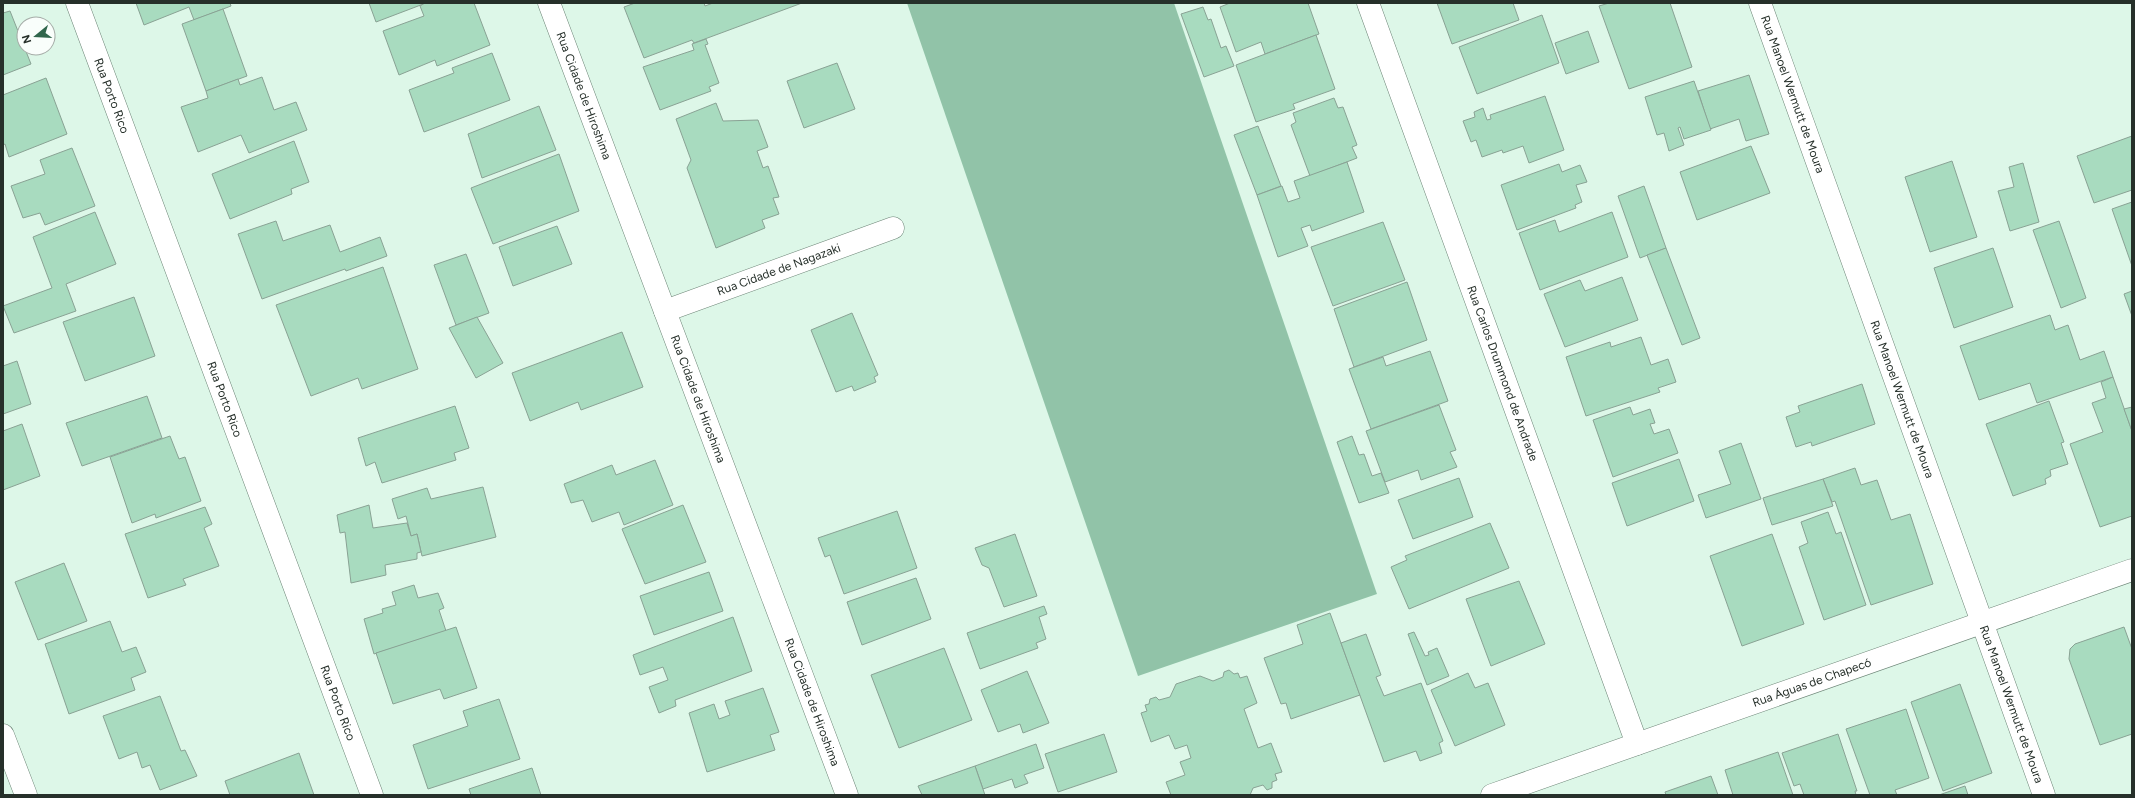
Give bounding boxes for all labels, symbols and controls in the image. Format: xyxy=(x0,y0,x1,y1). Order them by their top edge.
street label: Rua Manoel Wermutt de Moura xyxy=(1758,13,1827,175)
north arrow xyxy=(16,16,56,56)
street label: Rua Cidade de Hiroshima xyxy=(553,30,614,161)
text: N xyxy=(19,33,34,45)
street label: Rua Porto Rico xyxy=(91,56,132,135)
street label: Rua Cidade de Nagazaki xyxy=(715,241,842,298)
street label: Rua Carlos Drummond de Andrade xyxy=(1464,284,1541,463)
street label: Rua Manoel Wermutt de Moura xyxy=(1867,318,1937,480)
street label: Rua Cidade de Hiroshima xyxy=(668,333,728,465)
street label: Rua Porto Rico xyxy=(204,360,245,439)
street label: Rua Manoel Wermutt de Moura xyxy=(1977,623,2046,785)
street label: Rua Cidade de Hiroshima xyxy=(782,636,842,768)
street label: Rua Águas de Chapecó xyxy=(1750,655,1873,710)
street label: Rua Porto Rico xyxy=(317,663,358,743)

